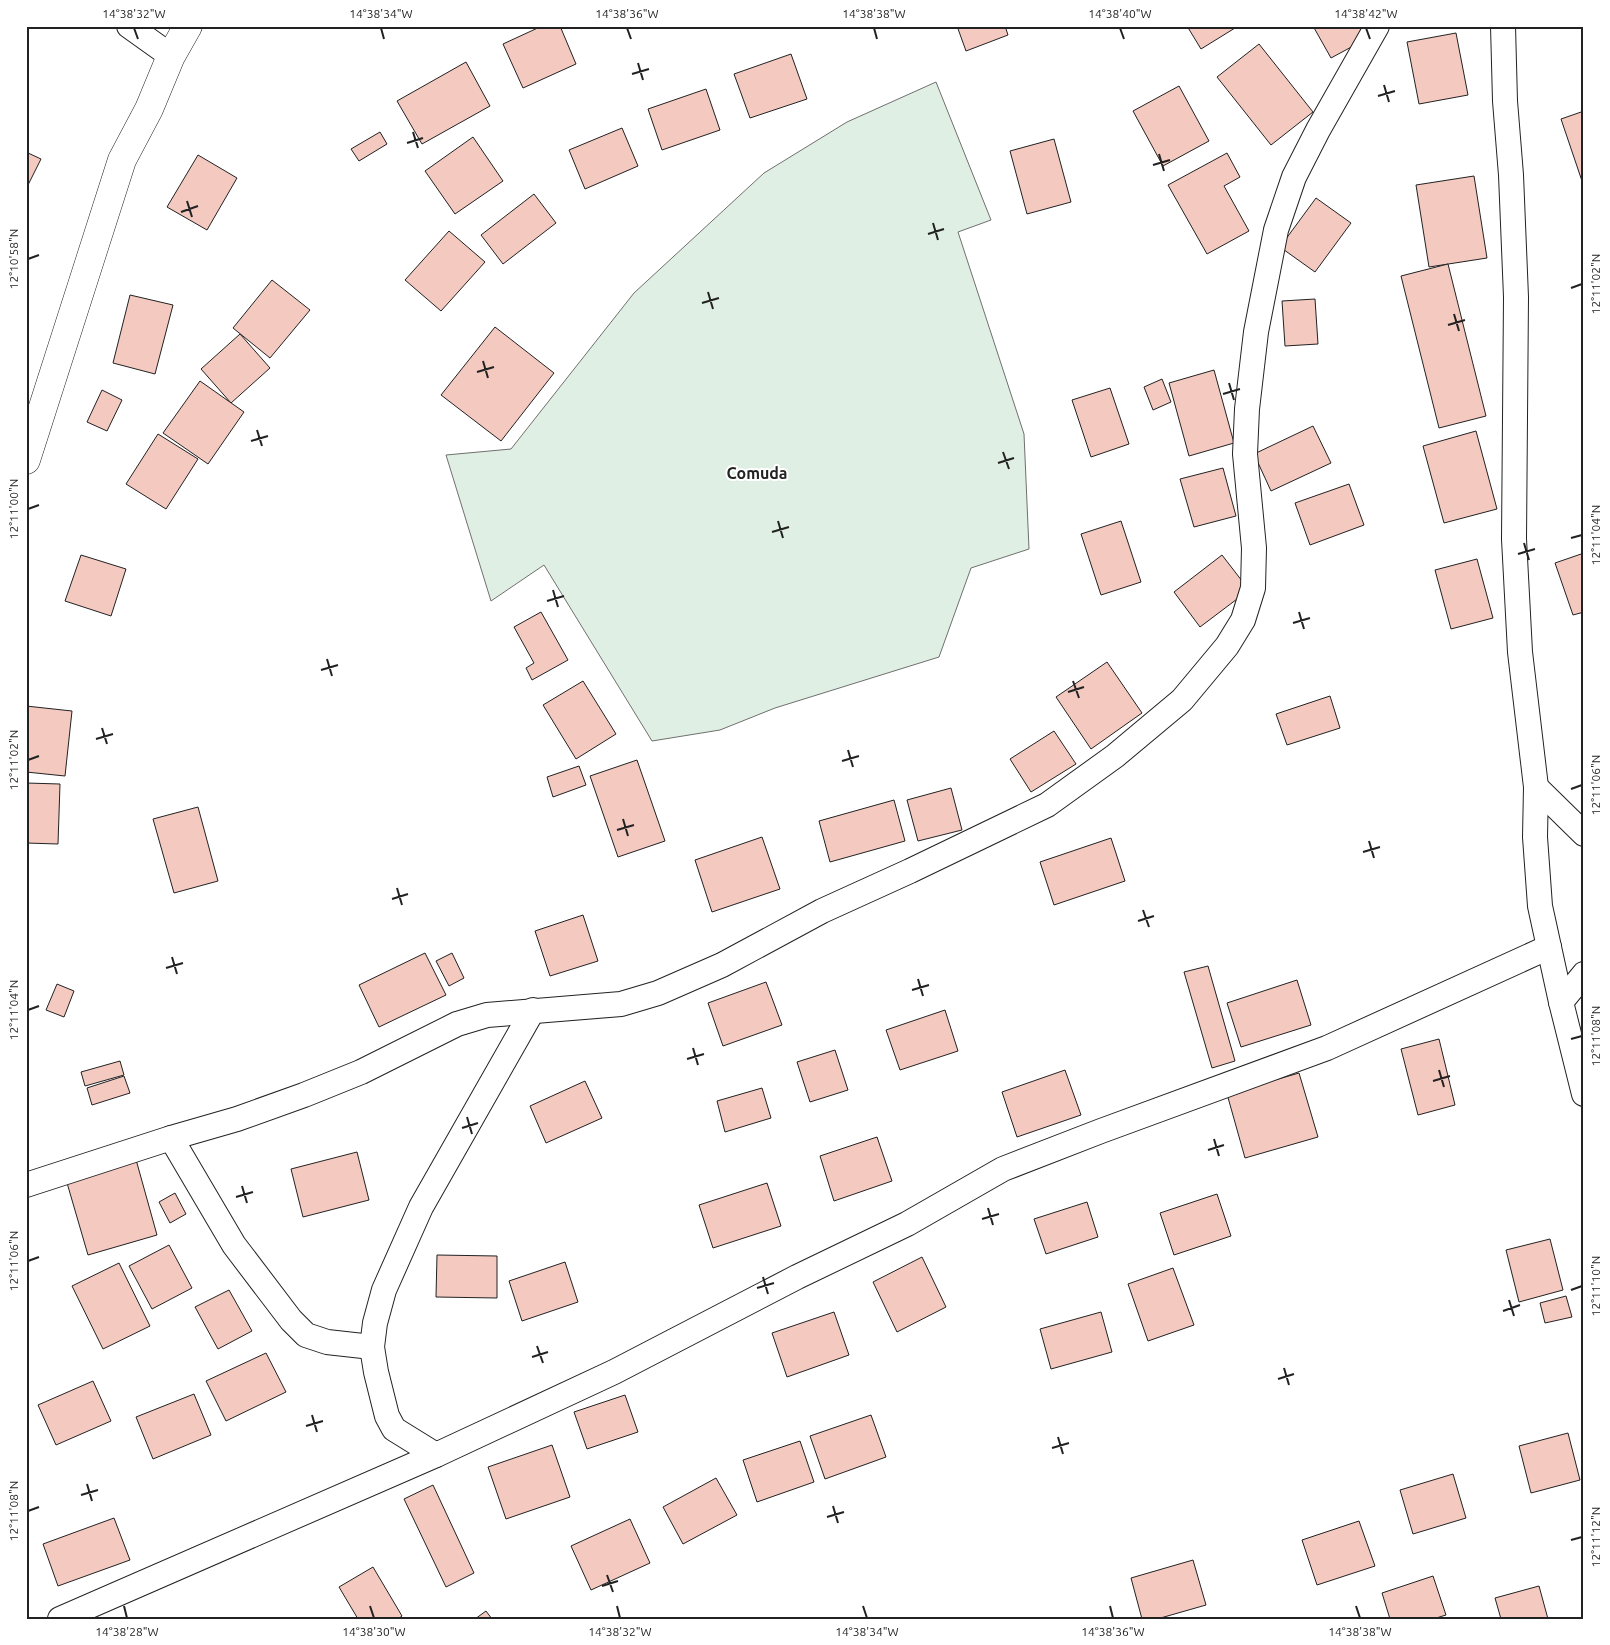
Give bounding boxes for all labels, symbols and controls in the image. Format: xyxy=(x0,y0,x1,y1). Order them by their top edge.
text: 14°38'32"W xyxy=(102,7,166,20)
text: 14°38'34"W xyxy=(349,7,413,20)
text: 14°38'36"W xyxy=(595,7,659,20)
text: 14°38'38"W xyxy=(842,7,906,20)
text: 14°38'40"W xyxy=(1088,7,1152,20)
text: 14°38'42"W xyxy=(1334,7,1398,20)
text: 12°10'58"N xyxy=(7,229,20,289)
text: 12°11'02"N xyxy=(1589,254,1602,314)
district label: Comuda xyxy=(726,464,788,482)
text: 12°11'00"N xyxy=(7,479,20,539)
text: 12°11'04"N xyxy=(1589,505,1602,565)
text: 12°11'02"N xyxy=(7,730,20,790)
text: 12°11'06"N xyxy=(1589,755,1602,815)
text: 12°11'04"N xyxy=(7,980,20,1040)
text: 12°11'08"N xyxy=(1589,1006,1602,1066)
text: 12°11'06"N xyxy=(7,1231,20,1291)
text: 12°11'10"N xyxy=(1589,1256,1602,1316)
text: 12°11'08"N xyxy=(7,1481,20,1541)
text: 12°11'12"N xyxy=(1589,1507,1602,1567)
text: 14°38'28"W xyxy=(95,1625,159,1638)
text: 14°38'30"W xyxy=(342,1625,406,1638)
text: 14°38'32"W xyxy=(588,1625,652,1638)
text: 14°38'34"W xyxy=(835,1625,899,1638)
text: 14°38'36"W xyxy=(1081,1625,1145,1638)
text: 14°38'38"W xyxy=(1328,1625,1392,1638)

